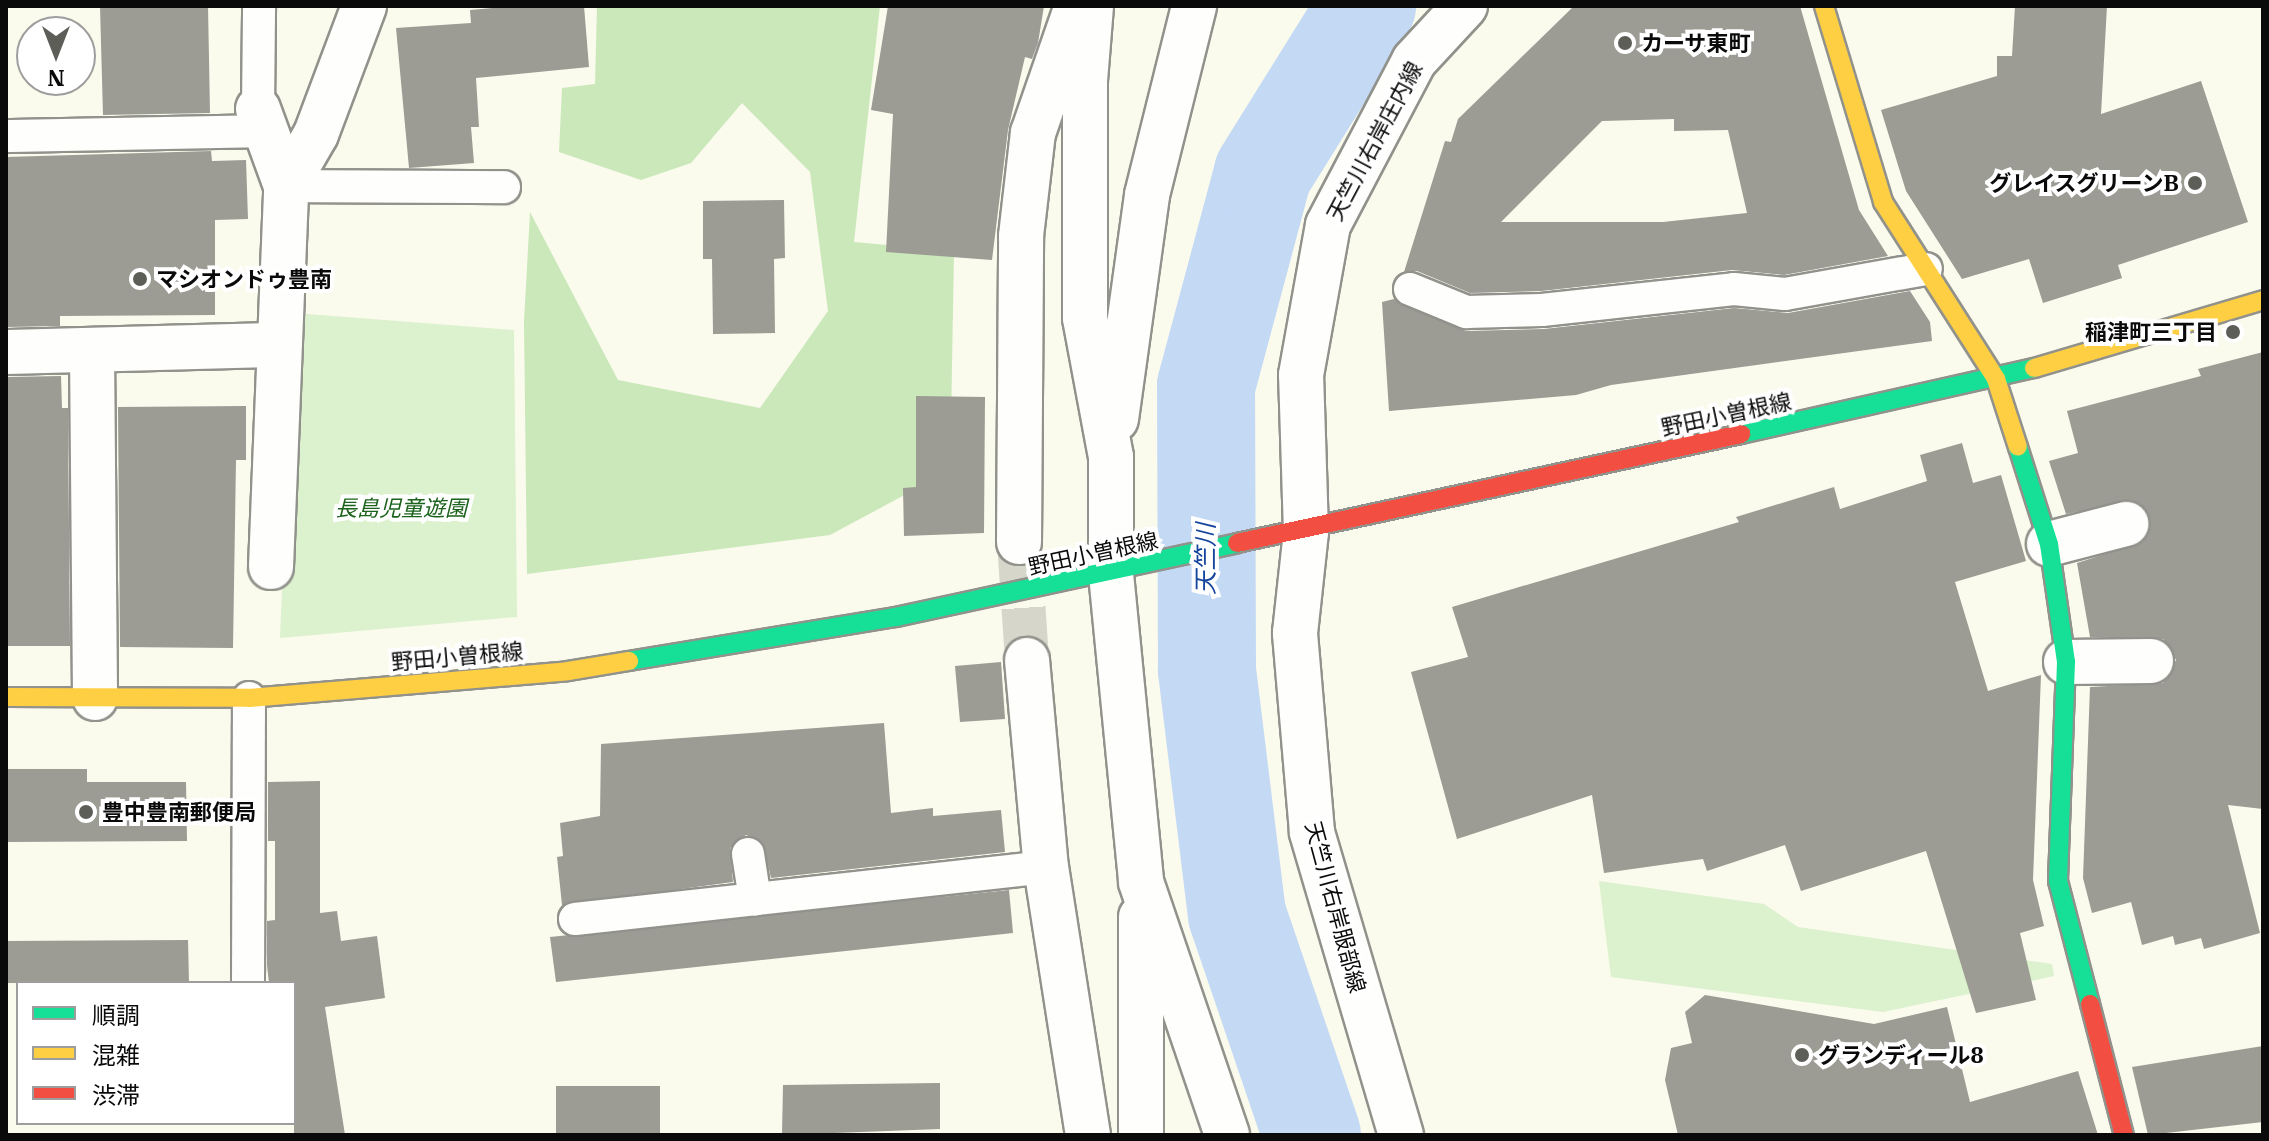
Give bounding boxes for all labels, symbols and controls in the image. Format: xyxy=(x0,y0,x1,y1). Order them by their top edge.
north arrow xyxy=(16,16,96,96)
place label: カーサ東町 xyxy=(1641,30,1751,56)
marker: カーサ東町 xyxy=(1616,34,1634,52)
street label: 天竺川右岸庄内線 xyxy=(1321,57,1427,225)
text: N xyxy=(47,64,65,93)
place label: グレイスグリーンB xyxy=(1988,170,2179,196)
marker: グレイスグリーンB xyxy=(2186,174,2204,192)
place label: マシオンドゥ豊南 xyxy=(156,266,332,292)
marker: マシオンドゥ豊南 xyxy=(131,270,149,288)
place label: 稲津町三丁目 xyxy=(2085,319,2217,345)
marker: 稲津町三丁目 xyxy=(2224,323,2242,341)
street label: 野田小曽根線 xyxy=(1659,387,1793,441)
park label: 長島児童遊園 xyxy=(335,495,467,521)
water label: 天竺川 xyxy=(1192,523,1220,595)
street label: 野田小曽根線 xyxy=(1026,526,1160,580)
street label: 野田小曽根線 xyxy=(390,637,524,675)
place label: 豊中豊南郵便局 xyxy=(102,799,256,825)
marker: 豊中豊南郵便局 xyxy=(77,803,95,821)
street label: 天竺川右岸服部線 xyxy=(1300,819,1372,995)
legend xyxy=(16,981,296,1125)
text: 順調 xyxy=(92,999,140,1031)
text: 混雑 xyxy=(92,1039,140,1071)
place label: グランディール8 xyxy=(1818,1042,1985,1068)
marker: グランディール8 xyxy=(1793,1046,1811,1064)
text: 渋滞 xyxy=(92,1079,140,1111)

